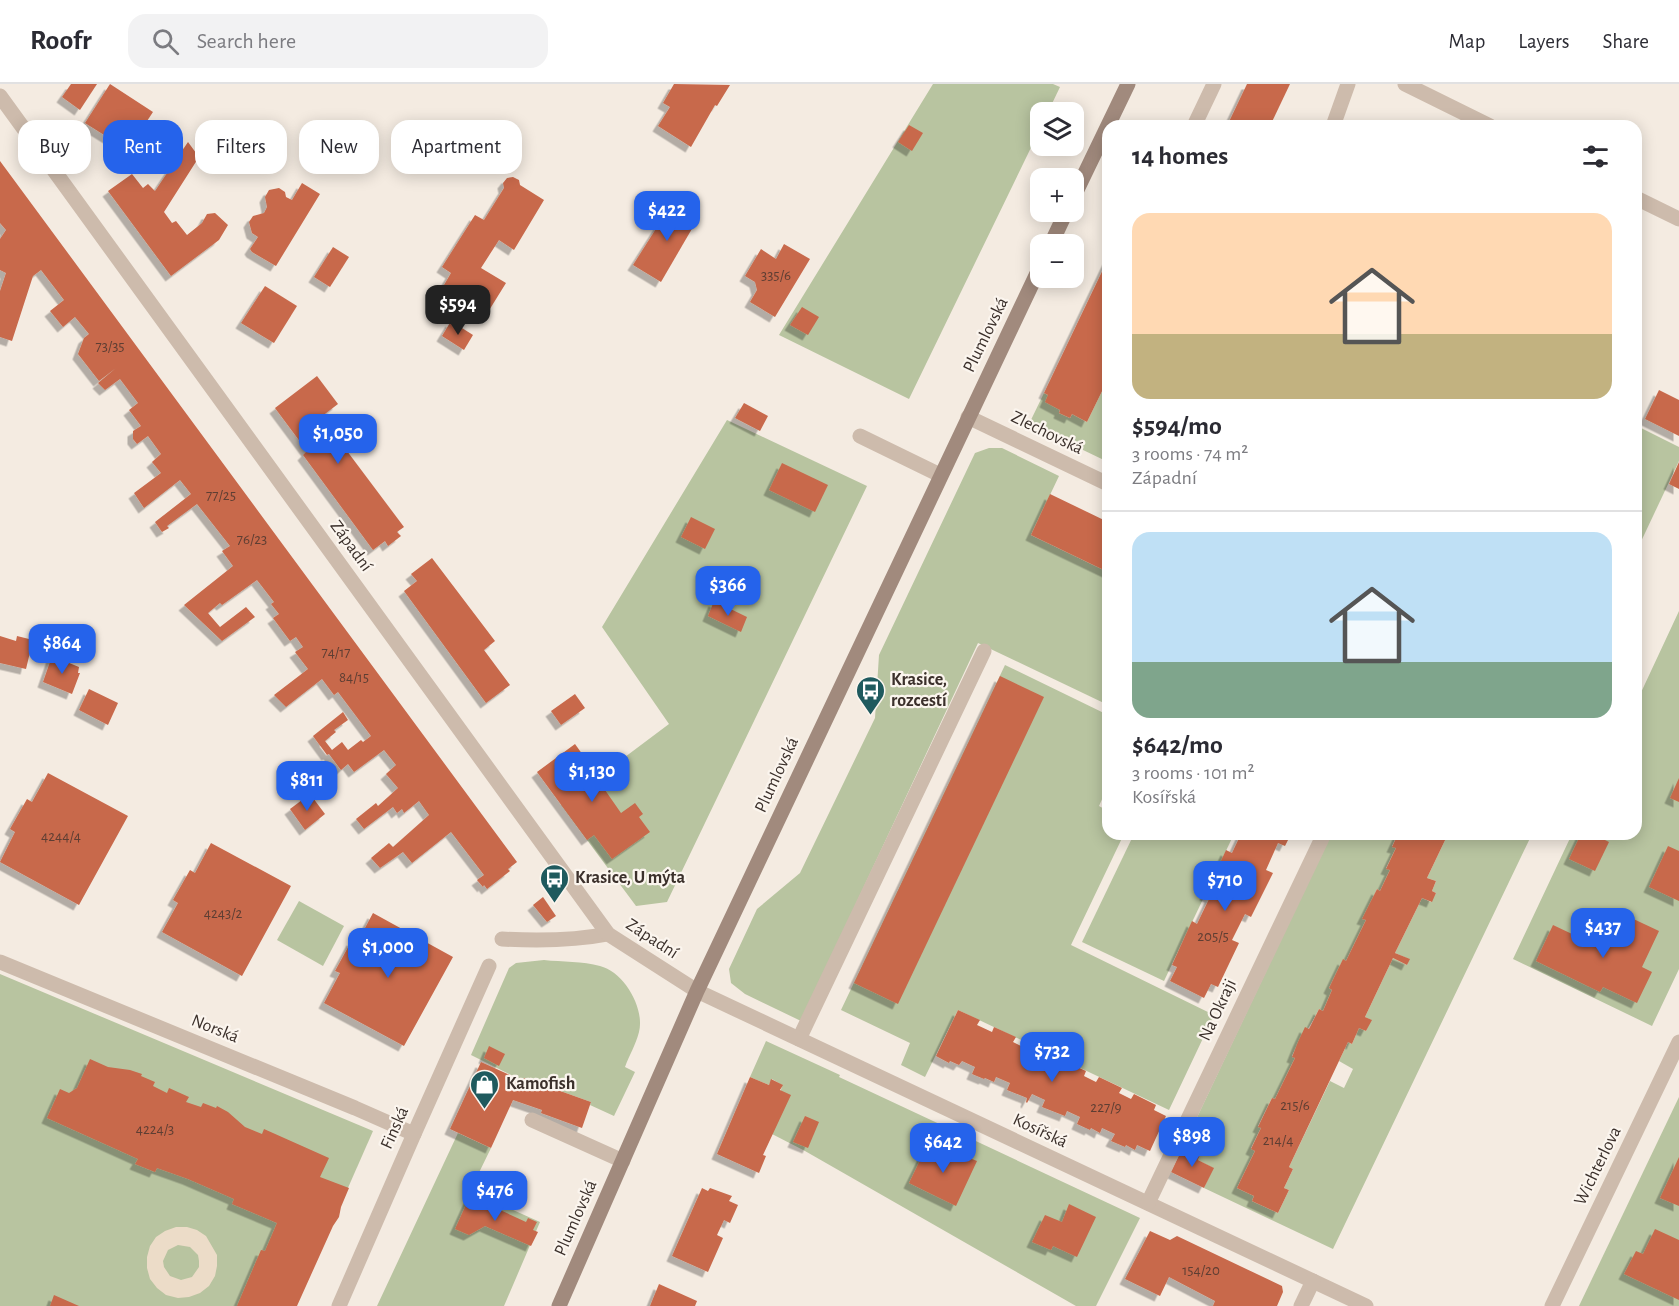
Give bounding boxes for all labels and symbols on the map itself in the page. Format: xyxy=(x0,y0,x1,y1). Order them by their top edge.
pin: $422 xyxy=(631,191,703,242)
house number: 335/6 xyxy=(761,268,791,283)
pin: $594 xyxy=(422,285,494,336)
street label: Plumlovská xyxy=(960,295,1012,375)
house number: 73/35 xyxy=(95,339,125,354)
street label: Zlechovská xyxy=(1008,408,1086,458)
pin: $1,050 xyxy=(289,414,387,465)
house number: 77/25 xyxy=(206,488,236,503)
street label: Západní xyxy=(327,517,376,575)
house number: 76/23 xyxy=(237,532,267,547)
pin: $366 xyxy=(692,566,764,617)
pin: $864 xyxy=(26,624,98,675)
house number: 74/17 xyxy=(321,645,351,660)
house number: 84/15 xyxy=(339,670,369,685)
place label: Krasice, rozcestí xyxy=(891,671,947,710)
bus stop icon: Krasice, rozcestí xyxy=(854,674,886,716)
street label: Plumlovská xyxy=(752,735,802,815)
pin: $1,130 xyxy=(543,752,641,803)
pin: $811 xyxy=(271,761,343,812)
house number: 4244/4 xyxy=(41,829,81,844)
pin: $710 xyxy=(1189,861,1261,912)
bus stop icon: Krasice, U mýta xyxy=(538,862,570,904)
place label: Krasice, U mýta xyxy=(575,869,685,887)
house number: 4243/2 xyxy=(204,906,242,921)
pin: $437 xyxy=(1567,908,1639,959)
street label: Západní xyxy=(623,916,682,963)
pin: $1,000 xyxy=(339,928,437,979)
house number: 205/5 xyxy=(1197,929,1229,944)
street label: Na Okraji xyxy=(1196,976,1240,1044)
street label: Norská xyxy=(189,1011,241,1047)
pin: $732 xyxy=(1016,1032,1088,1083)
shop icon: Kamofish xyxy=(469,1068,501,1110)
place label: Kamofish xyxy=(506,1075,575,1093)
house number: 215/6 xyxy=(1280,1098,1310,1113)
house number: 227/9 xyxy=(1090,1100,1122,1115)
street label: Finská xyxy=(378,1104,412,1152)
street label: Kosířská xyxy=(1010,1111,1070,1151)
pin: $898 xyxy=(1156,1117,1228,1168)
house number: 4224/3 xyxy=(136,1122,174,1137)
pin: $642 xyxy=(907,1123,979,1174)
street label: Wichterlova xyxy=(1571,1124,1625,1208)
house number: 214/4 xyxy=(1263,1133,1293,1148)
pin: $476 xyxy=(459,1171,531,1222)
street label: Plumlovská xyxy=(551,1177,601,1259)
house number: 154/20 xyxy=(1182,1263,1220,1278)

